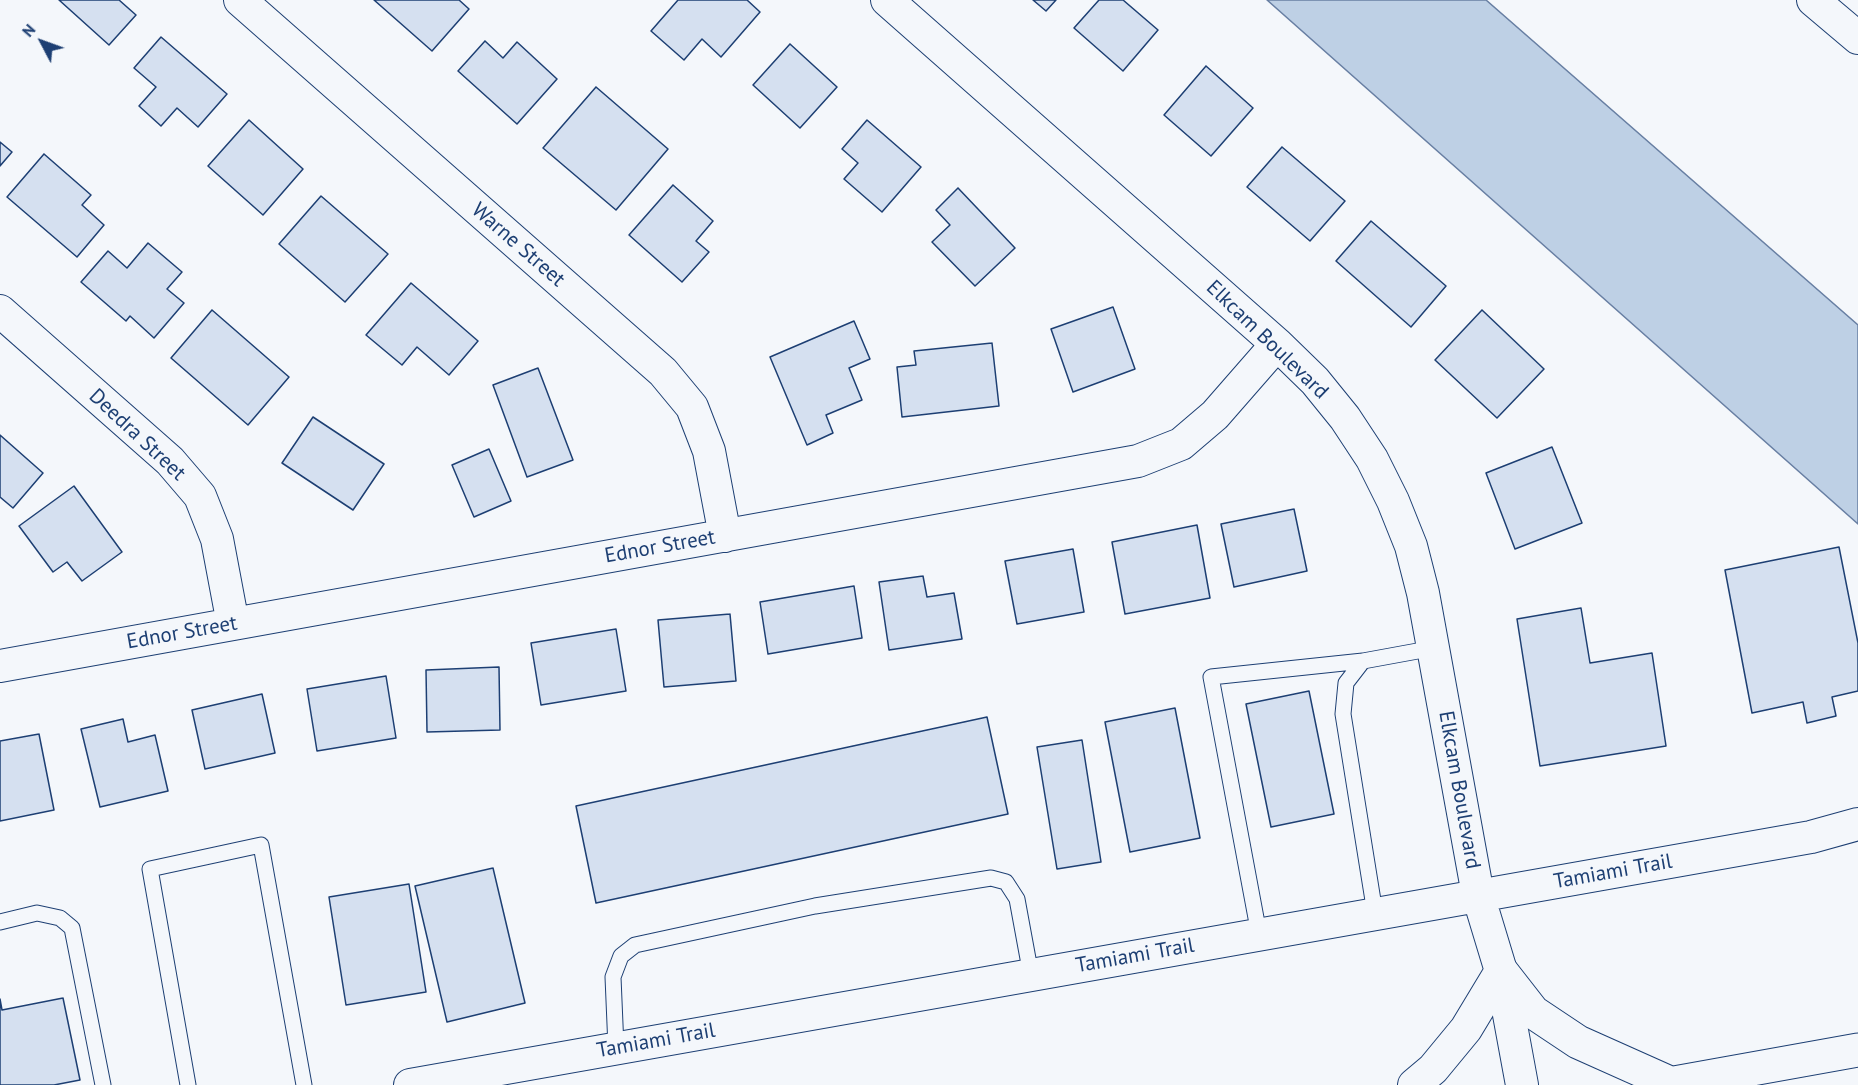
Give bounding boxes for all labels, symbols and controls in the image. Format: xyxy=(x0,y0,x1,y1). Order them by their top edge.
north arrow xyxy=(12,12,72,72)
text: N xyxy=(17,20,39,41)
street label: Warne Street xyxy=(466,198,570,292)
street label: Elkcam Boulevard xyxy=(1201,275,1333,405)
street label: Deedra Street xyxy=(83,384,191,486)
street label: Ednor Street xyxy=(603,525,717,569)
street label: Ednor Street xyxy=(125,611,239,655)
street label: Elkcam Boulevard xyxy=(1433,709,1485,871)
street label: Tamiami Trail xyxy=(1552,849,1674,895)
street label: Tamiami Trail xyxy=(1074,933,1196,979)
street label: Tamiami Trail xyxy=(595,1018,717,1064)

